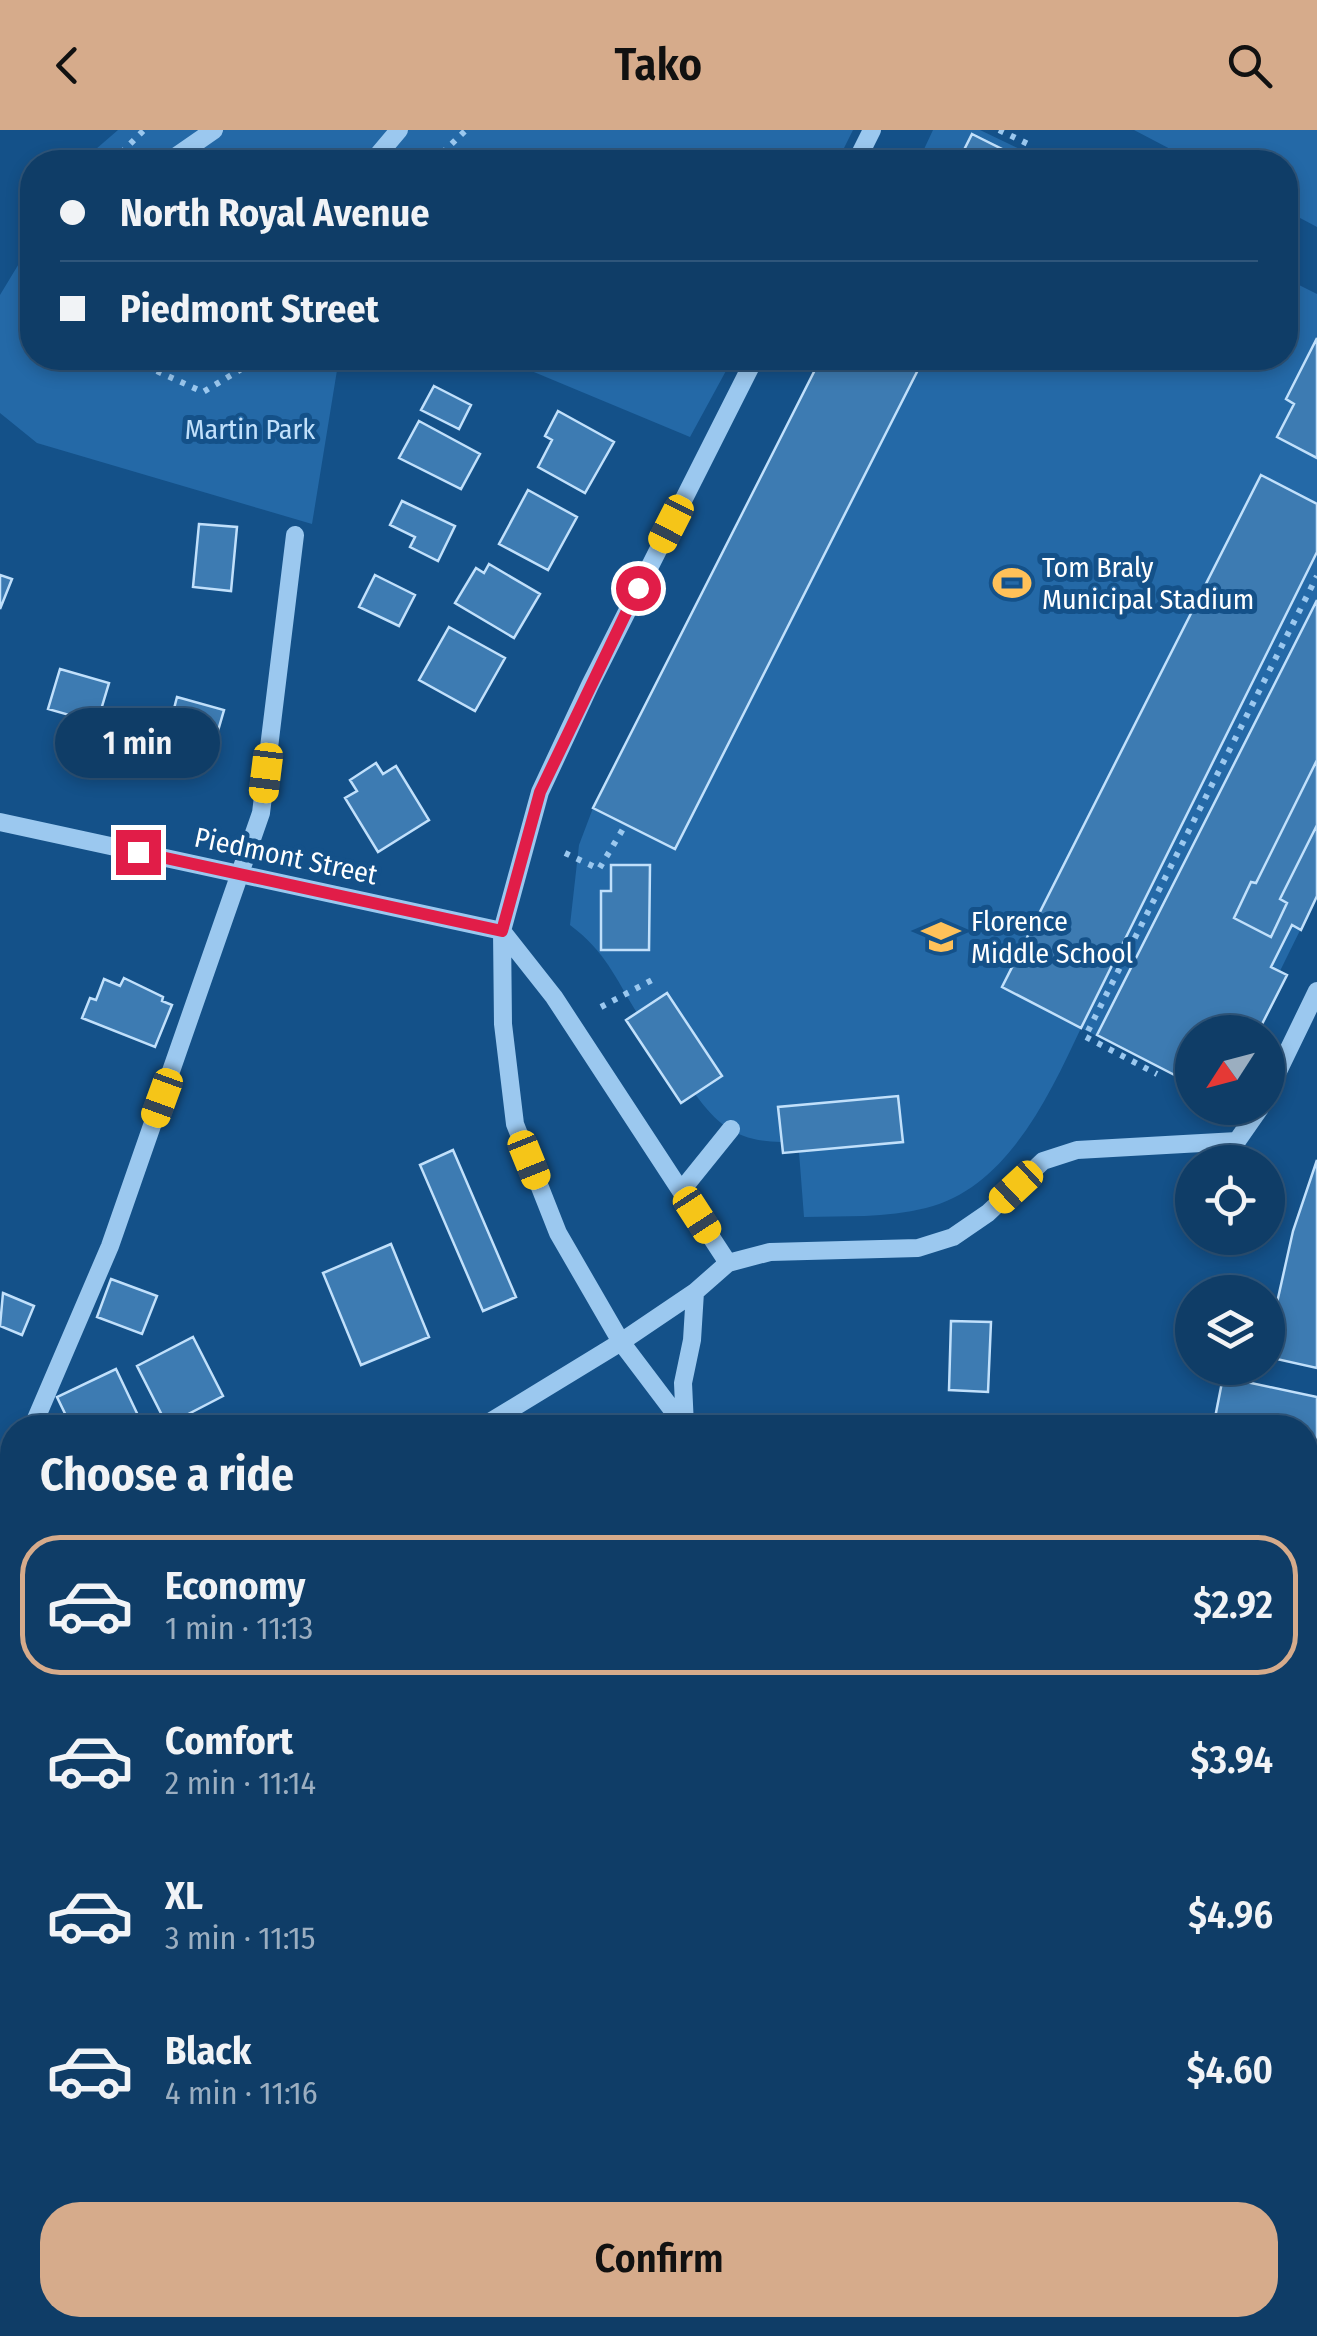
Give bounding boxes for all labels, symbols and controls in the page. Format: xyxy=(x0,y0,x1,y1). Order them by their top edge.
icon: back xyxy=(40,38,95,93)
text: Tako xyxy=(615,38,702,92)
icon: search xyxy=(1222,38,1277,93)
text: North Royal Avenue xyxy=(120,190,429,236)
text: Piedmont Street xyxy=(120,286,379,332)
park label: Martin Park xyxy=(185,413,316,446)
car xyxy=(644,490,698,558)
place label: Tom Braly Municipal Stadium xyxy=(1042,551,1254,616)
sports icon: Tom Braly Municipal Stadium xyxy=(991,562,1033,604)
route start xyxy=(616,566,661,611)
callout: 1 min xyxy=(56,707,220,777)
text: 1 min xyxy=(103,724,172,762)
car xyxy=(247,741,285,805)
street label: Piedmont Street xyxy=(192,821,381,892)
route end xyxy=(116,830,161,875)
place label: Florence Middle School xyxy=(971,905,1133,970)
school or university icon: Florence Middle School xyxy=(920,916,962,958)
north arrow xyxy=(1175,1015,1285,1125)
map controls xyxy=(1175,1015,1285,1385)
car xyxy=(138,1065,186,1131)
car xyxy=(504,1127,554,1193)
button: locate xyxy=(1175,1145,1285,1255)
car xyxy=(984,1156,1048,1218)
car xyxy=(668,1182,726,1248)
button: layers xyxy=(1175,1275,1285,1385)
text: Choose a ride xyxy=(40,1448,294,1502)
icon: car xyxy=(45,1560,135,1650)
text: Economy xyxy=(165,1563,305,1609)
text: $2.92 xyxy=(1193,1582,1273,1628)
text: 1 min · 11:13 xyxy=(165,1609,313,1647)
icon: car xyxy=(45,1715,135,1805)
text: Comfort xyxy=(165,1718,293,1764)
text: $3.94 xyxy=(1190,1737,1273,1783)
text: 2 min · 11:14 xyxy=(165,1764,316,1802)
icon: car xyxy=(45,1870,135,1960)
text: XL xyxy=(165,1873,203,1919)
text: $4.96 xyxy=(1188,1892,1273,1938)
text: 3 min · 11:15 xyxy=(165,1919,315,1957)
icon: car xyxy=(45,2025,135,2115)
text: Black xyxy=(165,2028,251,2074)
text: $4.60 xyxy=(1187,2047,1273,2093)
text: 4 min · 11:16 xyxy=(165,2074,318,2112)
button: Confirm xyxy=(40,2202,1278,2317)

